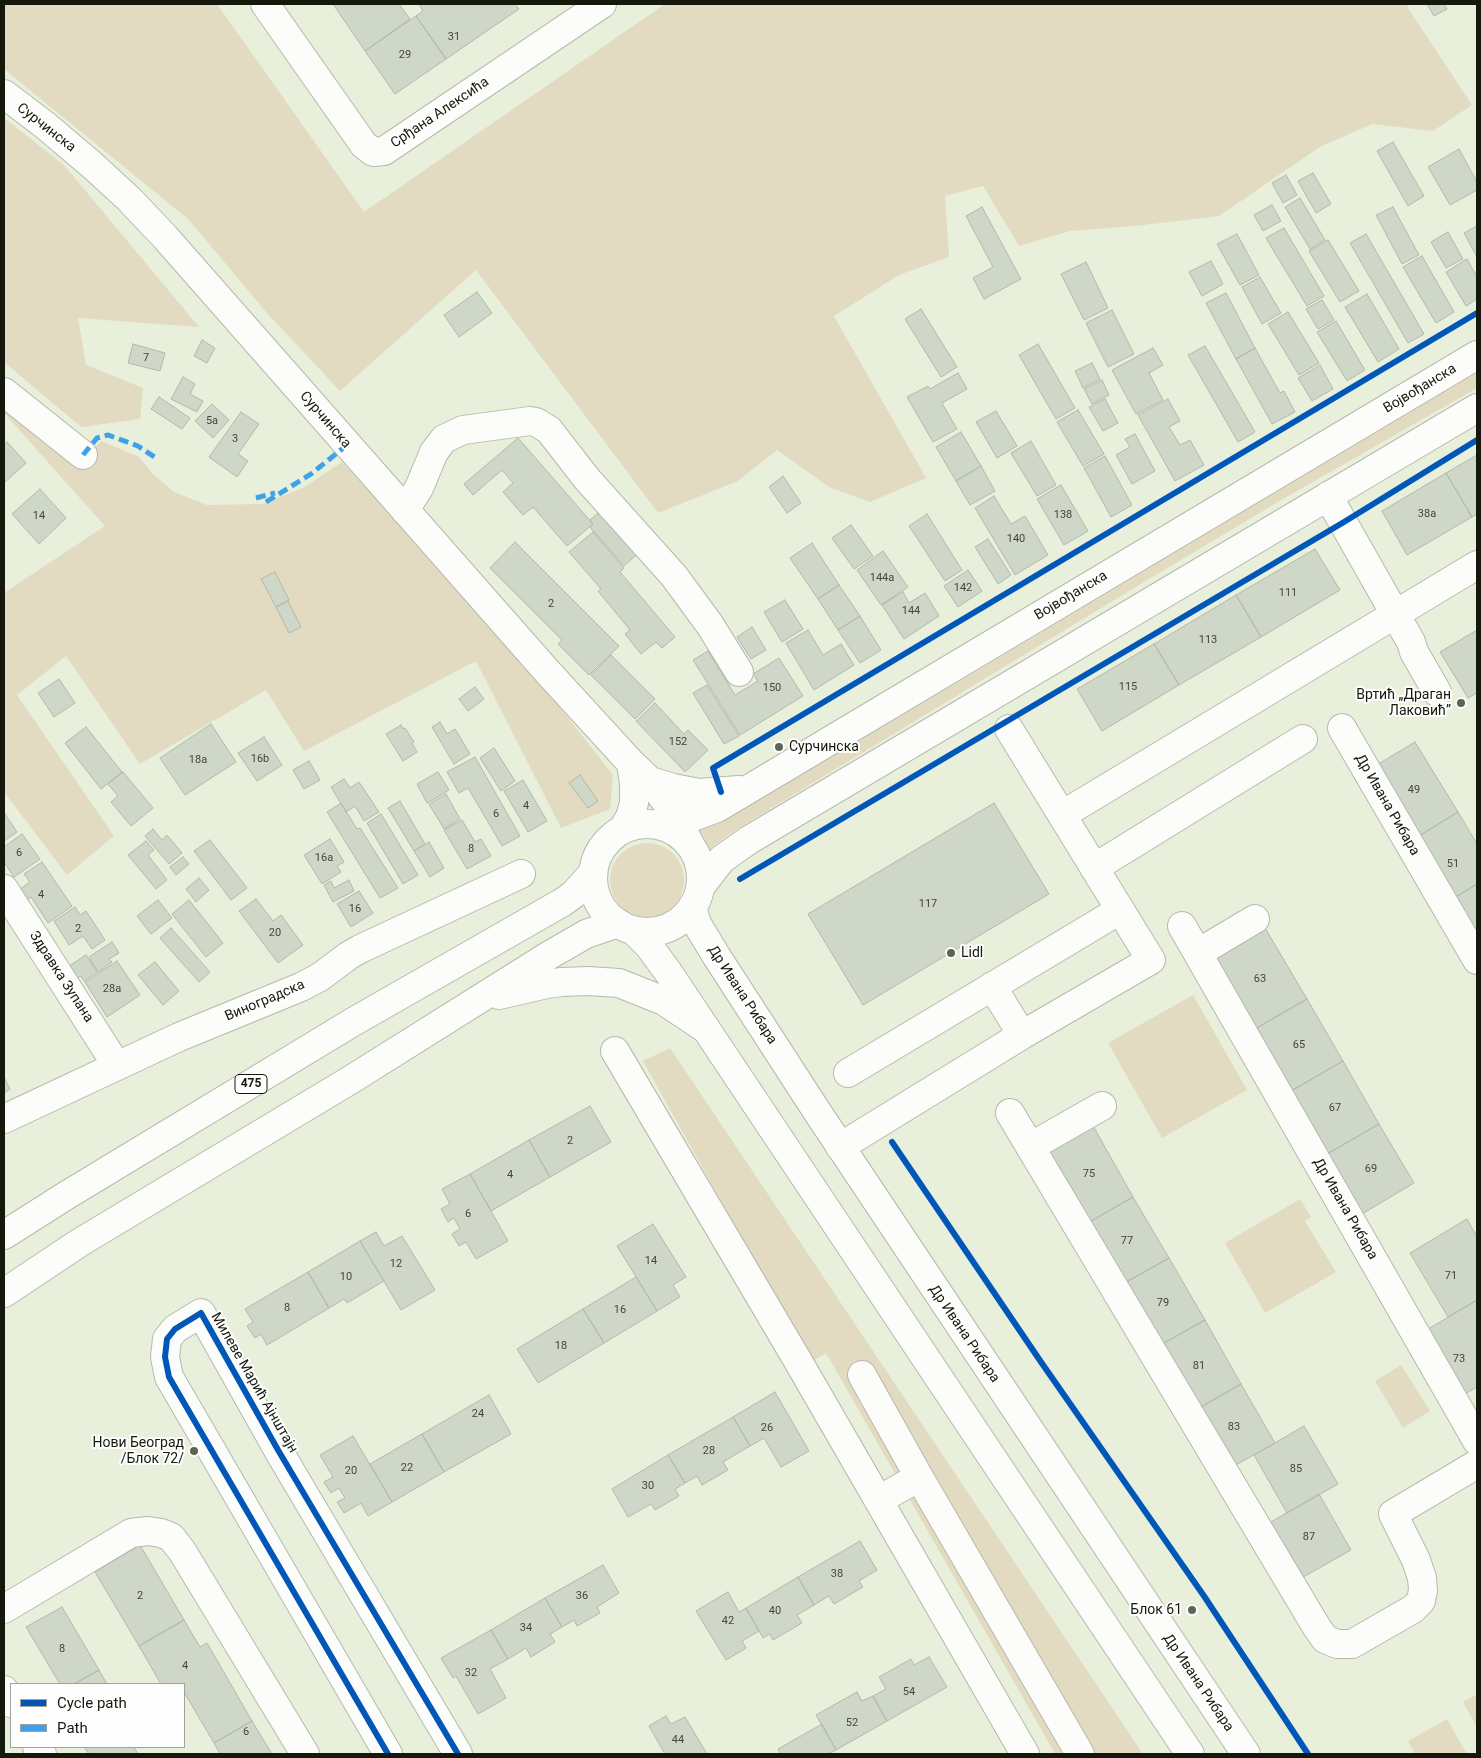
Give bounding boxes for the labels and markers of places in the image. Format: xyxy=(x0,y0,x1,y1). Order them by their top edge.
place label: Вртић „Драган Лаковић” xyxy=(1356,687,1451,720)
marker: Вртић „Драган Лаковић” xyxy=(1455,697,1467,709)
place label: Сурчинска xyxy=(789,739,859,755)
marker: Сурчинска xyxy=(773,741,785,753)
place label: Lidl xyxy=(961,945,983,961)
marker: Lidl xyxy=(945,947,957,959)
place label: Нови Београд /Блок 72/ xyxy=(92,1435,184,1468)
marker: Нови Београд /Блок 72/ xyxy=(188,1445,200,1457)
place label: Блок 61 xyxy=(1130,1602,1182,1618)
marker: Блок 61 xyxy=(1186,1604,1198,1616)

